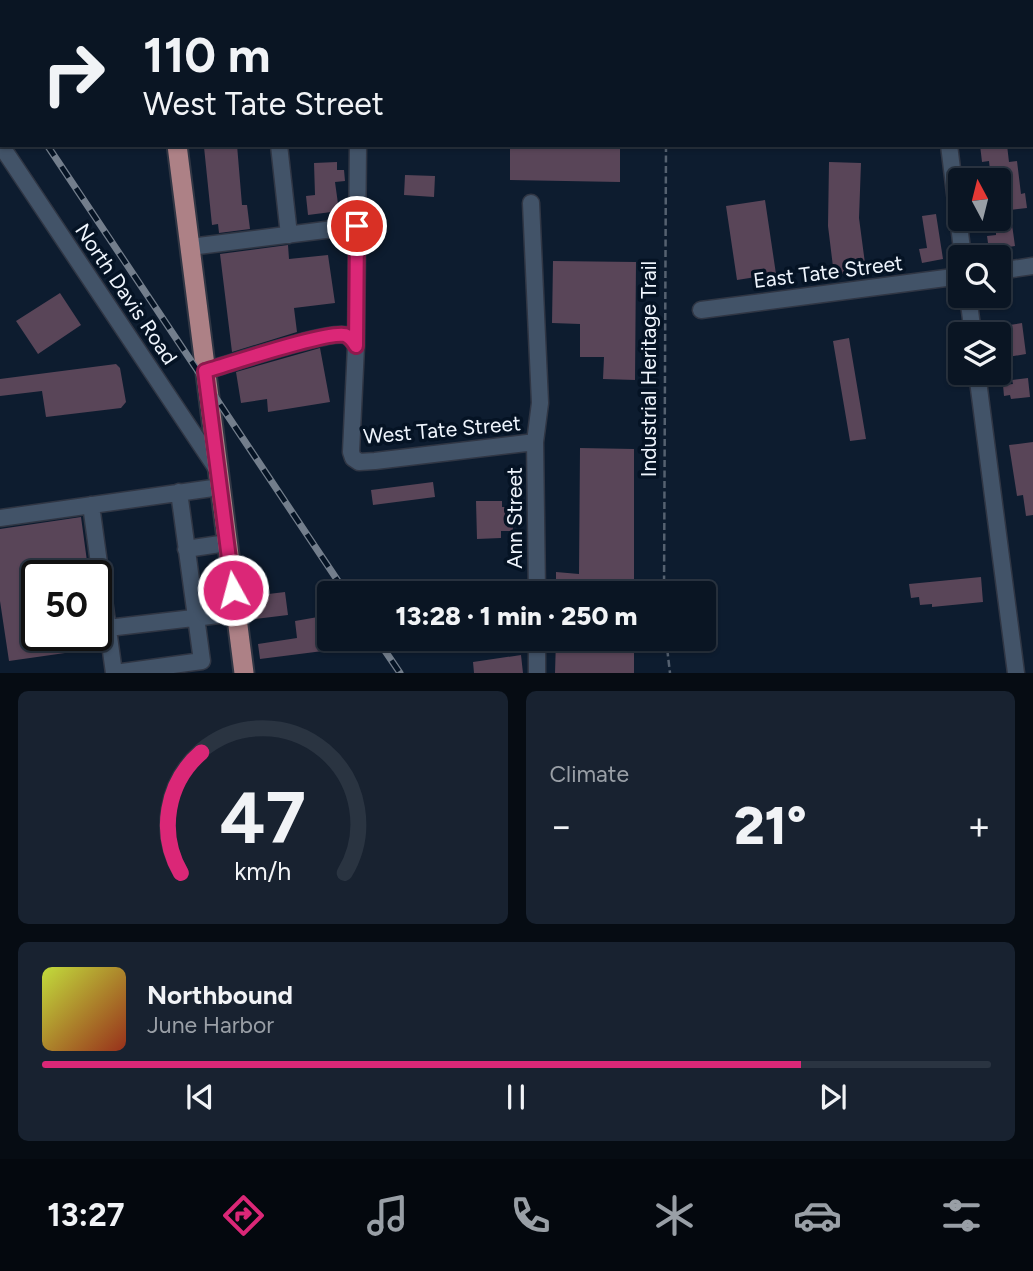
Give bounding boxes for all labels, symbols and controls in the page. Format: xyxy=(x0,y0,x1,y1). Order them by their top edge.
text: 110 m xyxy=(143,25,271,84)
icon: right xyxy=(28,28,119,119)
text: West Tate Street xyxy=(143,85,384,123)
north arrow xyxy=(948,168,1012,231)
map controls xyxy=(948,168,1011,385)
pin xyxy=(327,196,387,256)
icon: arrive xyxy=(338,207,376,245)
street label: North Davis Road xyxy=(70,219,183,369)
button: search xyxy=(948,245,1011,308)
street label: East Tate Street xyxy=(752,250,904,293)
street label: Industrial Heritage Trail xyxy=(636,261,661,477)
button: layers xyxy=(948,322,1011,385)
street label: West Tate Street xyxy=(362,410,522,449)
street label: Ann Street xyxy=(502,467,527,569)
position arrow xyxy=(196,553,270,627)
speed limit sign: 50 xyxy=(21,560,112,651)
text: 13:28 · 1 min · 250 m xyxy=(396,600,637,632)
text: Climate xyxy=(550,760,629,788)
text: 47 xyxy=(219,775,306,862)
text: 21° xyxy=(734,795,807,857)
text: − xyxy=(550,803,573,849)
text: + xyxy=(967,803,991,849)
text: km/h xyxy=(234,856,291,886)
text: Northbound xyxy=(147,979,293,1011)
text: June Harbor xyxy=(147,1011,274,1039)
icon: previous xyxy=(181,1078,219,1116)
icon: pause xyxy=(497,1078,535,1116)
icon: next xyxy=(814,1078,852,1116)
icon: directions xyxy=(219,1191,268,1240)
icon: music xyxy=(363,1191,412,1240)
icon: phone xyxy=(506,1191,555,1240)
icon: climate xyxy=(650,1191,699,1240)
icon: car xyxy=(793,1191,842,1240)
icon: filters xyxy=(937,1191,986,1240)
text: 13:27 xyxy=(47,1196,125,1234)

